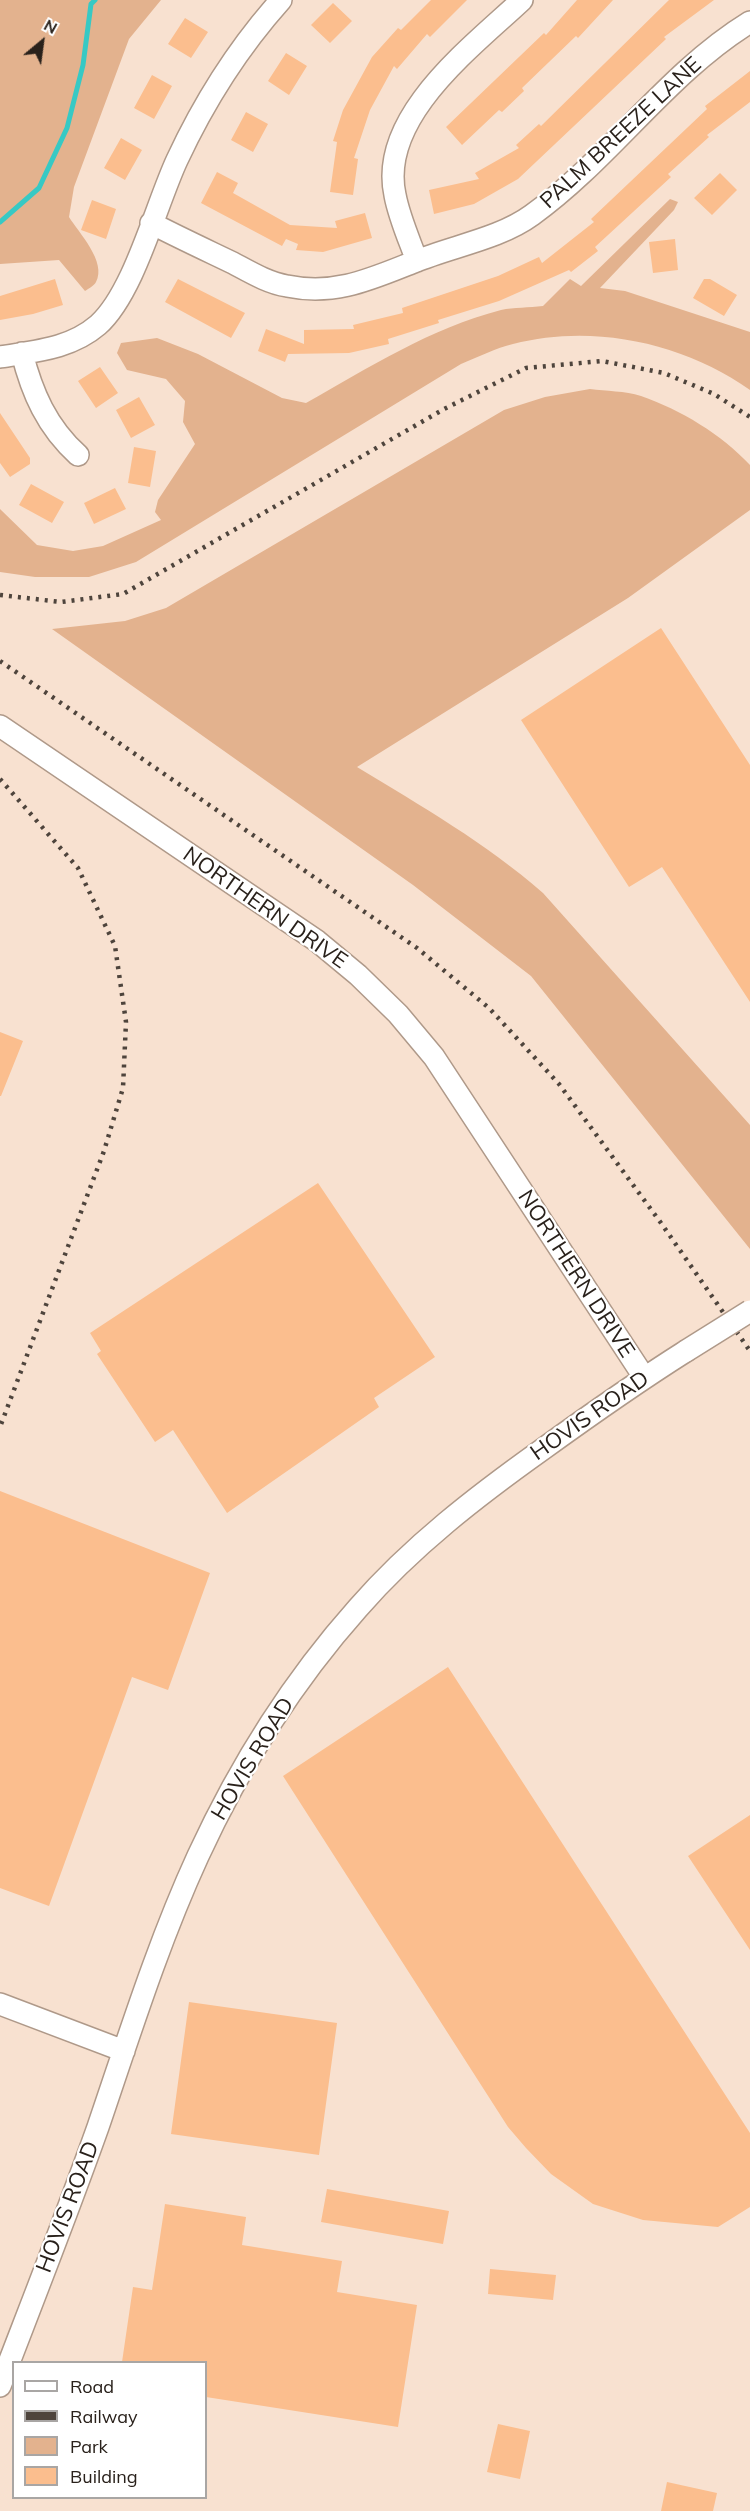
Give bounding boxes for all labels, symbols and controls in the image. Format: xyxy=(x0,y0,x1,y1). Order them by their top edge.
north arrow xyxy=(12,12,72,72)
text: N xyxy=(41,15,61,38)
street label: PALM BREEZE LANE xyxy=(535,52,707,214)
street label: NORTHERN DRIVE xyxy=(178,841,352,975)
street label: NORTHERN DRIVE xyxy=(512,1185,640,1363)
street label: HOVIS ROAD xyxy=(526,1365,654,1467)
street label: HOVIS ROAD xyxy=(206,1693,300,1825)
street label: HOVIS ROAD xyxy=(31,2138,105,2276)
legend xyxy=(12,2361,207,2499)
text: Road xyxy=(70,2375,114,2398)
text: Railway xyxy=(70,2405,138,2428)
text: Park xyxy=(70,2435,108,2458)
text: Building xyxy=(70,2465,138,2488)

